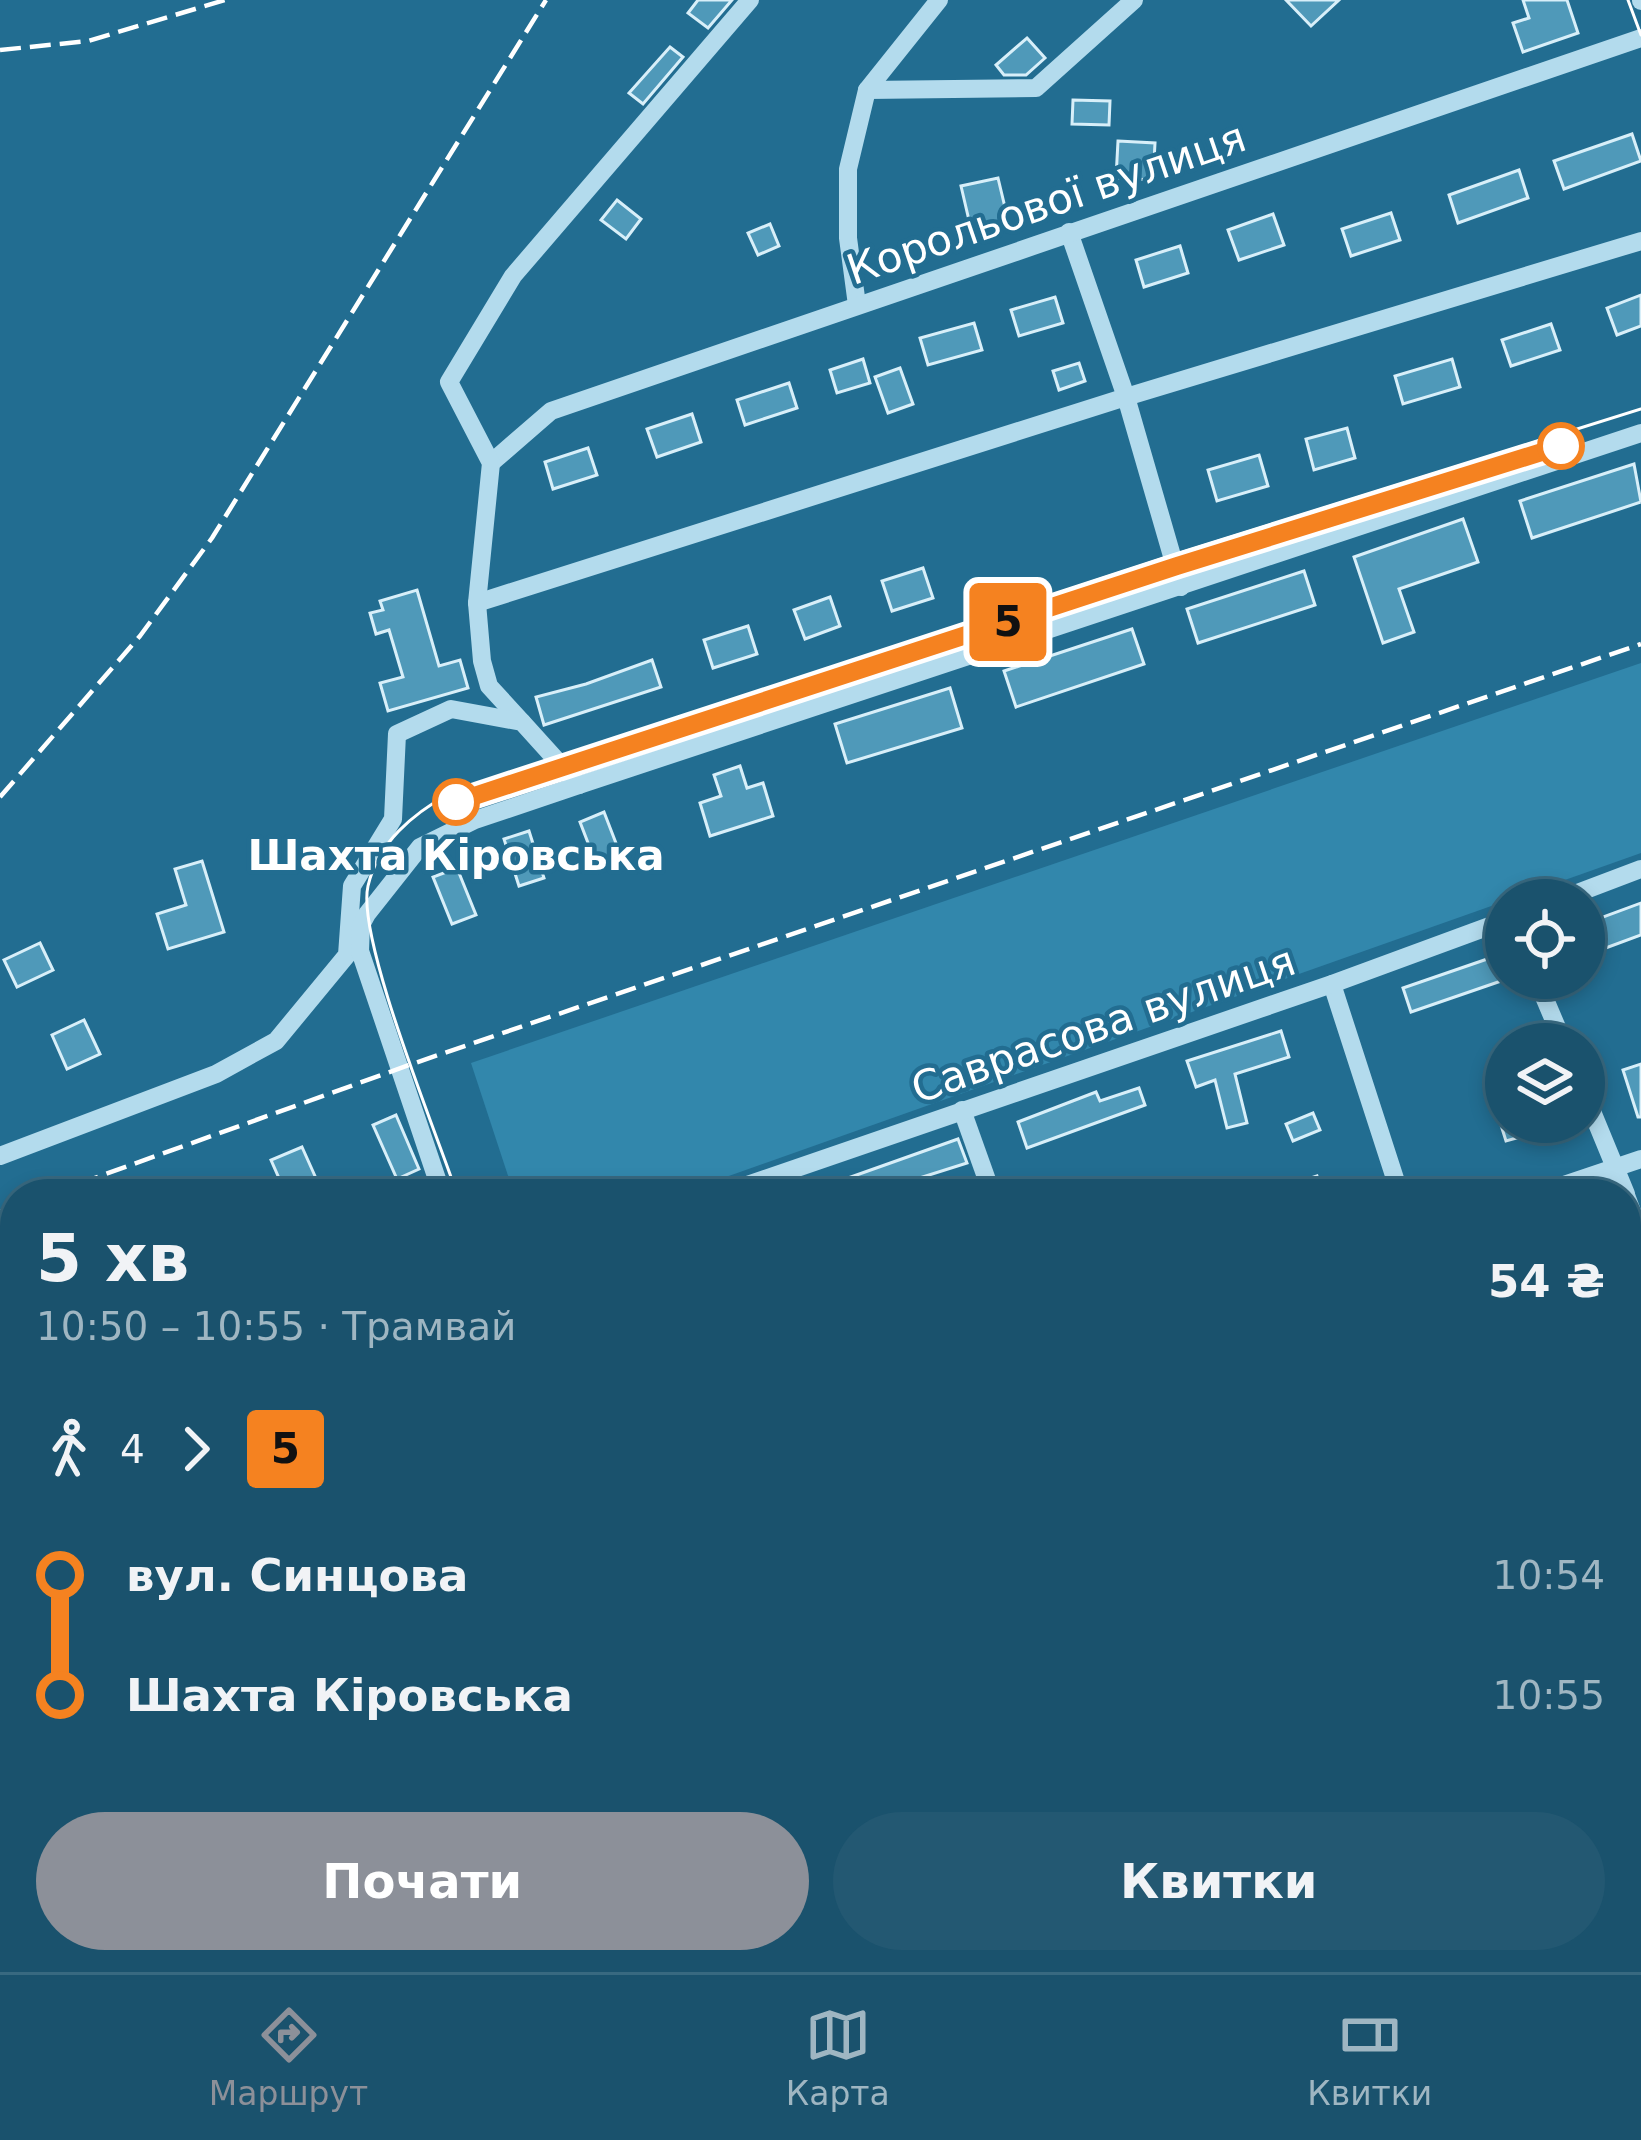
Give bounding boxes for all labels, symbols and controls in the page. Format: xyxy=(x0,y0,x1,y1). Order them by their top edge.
street label: Корольової вулиця xyxy=(840,112,1252,295)
unlabelled marker xyxy=(1539,424,1583,468)
line badge: 5 xyxy=(969,583,1047,661)
text: 5 xyxy=(993,597,1023,646)
marker: Шахта Кіровська xyxy=(434,780,478,824)
place label: Шахта Кіровська xyxy=(247,831,665,880)
map controls xyxy=(1485,879,1605,1143)
button: locate xyxy=(1485,879,1605,999)
street label: Саврасова вулиця xyxy=(905,936,1301,1113)
button: layers xyxy=(1485,1023,1605,1143)
text: 5 хв xyxy=(36,1220,189,1297)
text: 54 ₴ xyxy=(1488,1255,1605,1308)
text: 10:50 – 10:55 · Трамвай xyxy=(36,1304,516,1349)
icon: walk xyxy=(36,1416,102,1482)
icon: forward xyxy=(163,1416,229,1482)
text: 5 xyxy=(271,1424,300,1473)
text: 4 xyxy=(120,1427,145,1472)
text: вул. Синцова xyxy=(126,1549,468,1602)
text: 10:54 xyxy=(1493,1553,1605,1598)
text: Шахта Кіровська xyxy=(126,1669,573,1722)
text: 10:55 xyxy=(1493,1673,1605,1718)
button: Почати xyxy=(36,1812,809,1950)
button: Квитки xyxy=(833,1812,1605,1950)
tab: Маршрут xyxy=(209,2002,368,2113)
tab: Карта xyxy=(786,2002,890,2113)
tab: Квитки xyxy=(1307,2002,1432,2113)

